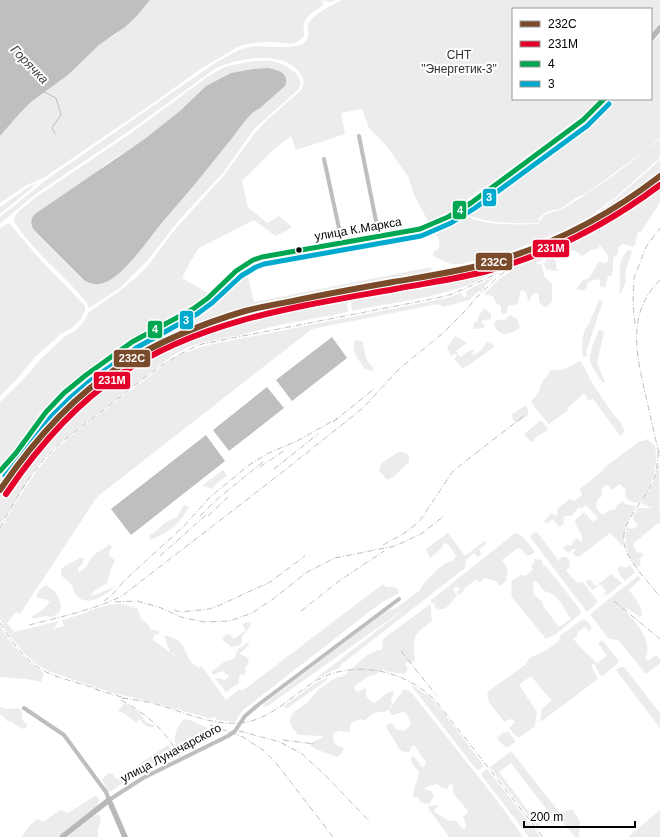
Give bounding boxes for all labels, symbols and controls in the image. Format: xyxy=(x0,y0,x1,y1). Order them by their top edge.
legend xyxy=(512,8,652,100)
text: 232C xyxy=(548,17,577,31)
text: 231М xyxy=(548,37,578,51)
water label: Горячка xyxy=(8,42,52,87)
park label: СНТ "Энергетик-3" xyxy=(421,48,497,76)
text: 4 xyxy=(548,57,555,71)
text: 3 xyxy=(548,77,555,91)
line badge: 3 xyxy=(482,188,497,207)
text: 3 xyxy=(486,191,492,203)
line badge: 4 xyxy=(452,200,467,220)
text: 4 xyxy=(457,204,464,216)
street label: улица К.Маркса xyxy=(313,214,403,244)
line badge: 231М xyxy=(532,239,570,258)
text: 231М xyxy=(537,242,565,254)
unlabelled marker xyxy=(294,245,304,255)
line badge: 232C xyxy=(475,252,513,271)
text: 232C xyxy=(481,256,507,268)
line badge: 3 xyxy=(179,310,194,330)
text: 3 xyxy=(183,314,189,326)
line badge: 4 xyxy=(147,320,163,339)
text: 4 xyxy=(152,323,159,335)
line badge: 232C xyxy=(113,349,151,368)
text: 232C xyxy=(119,352,145,364)
line badge: 231М xyxy=(93,371,131,390)
text: 231М xyxy=(98,374,126,386)
street label: улица Луначарского xyxy=(118,720,224,785)
scale bar xyxy=(524,803,635,829)
text: 200 m xyxy=(530,810,563,824)

